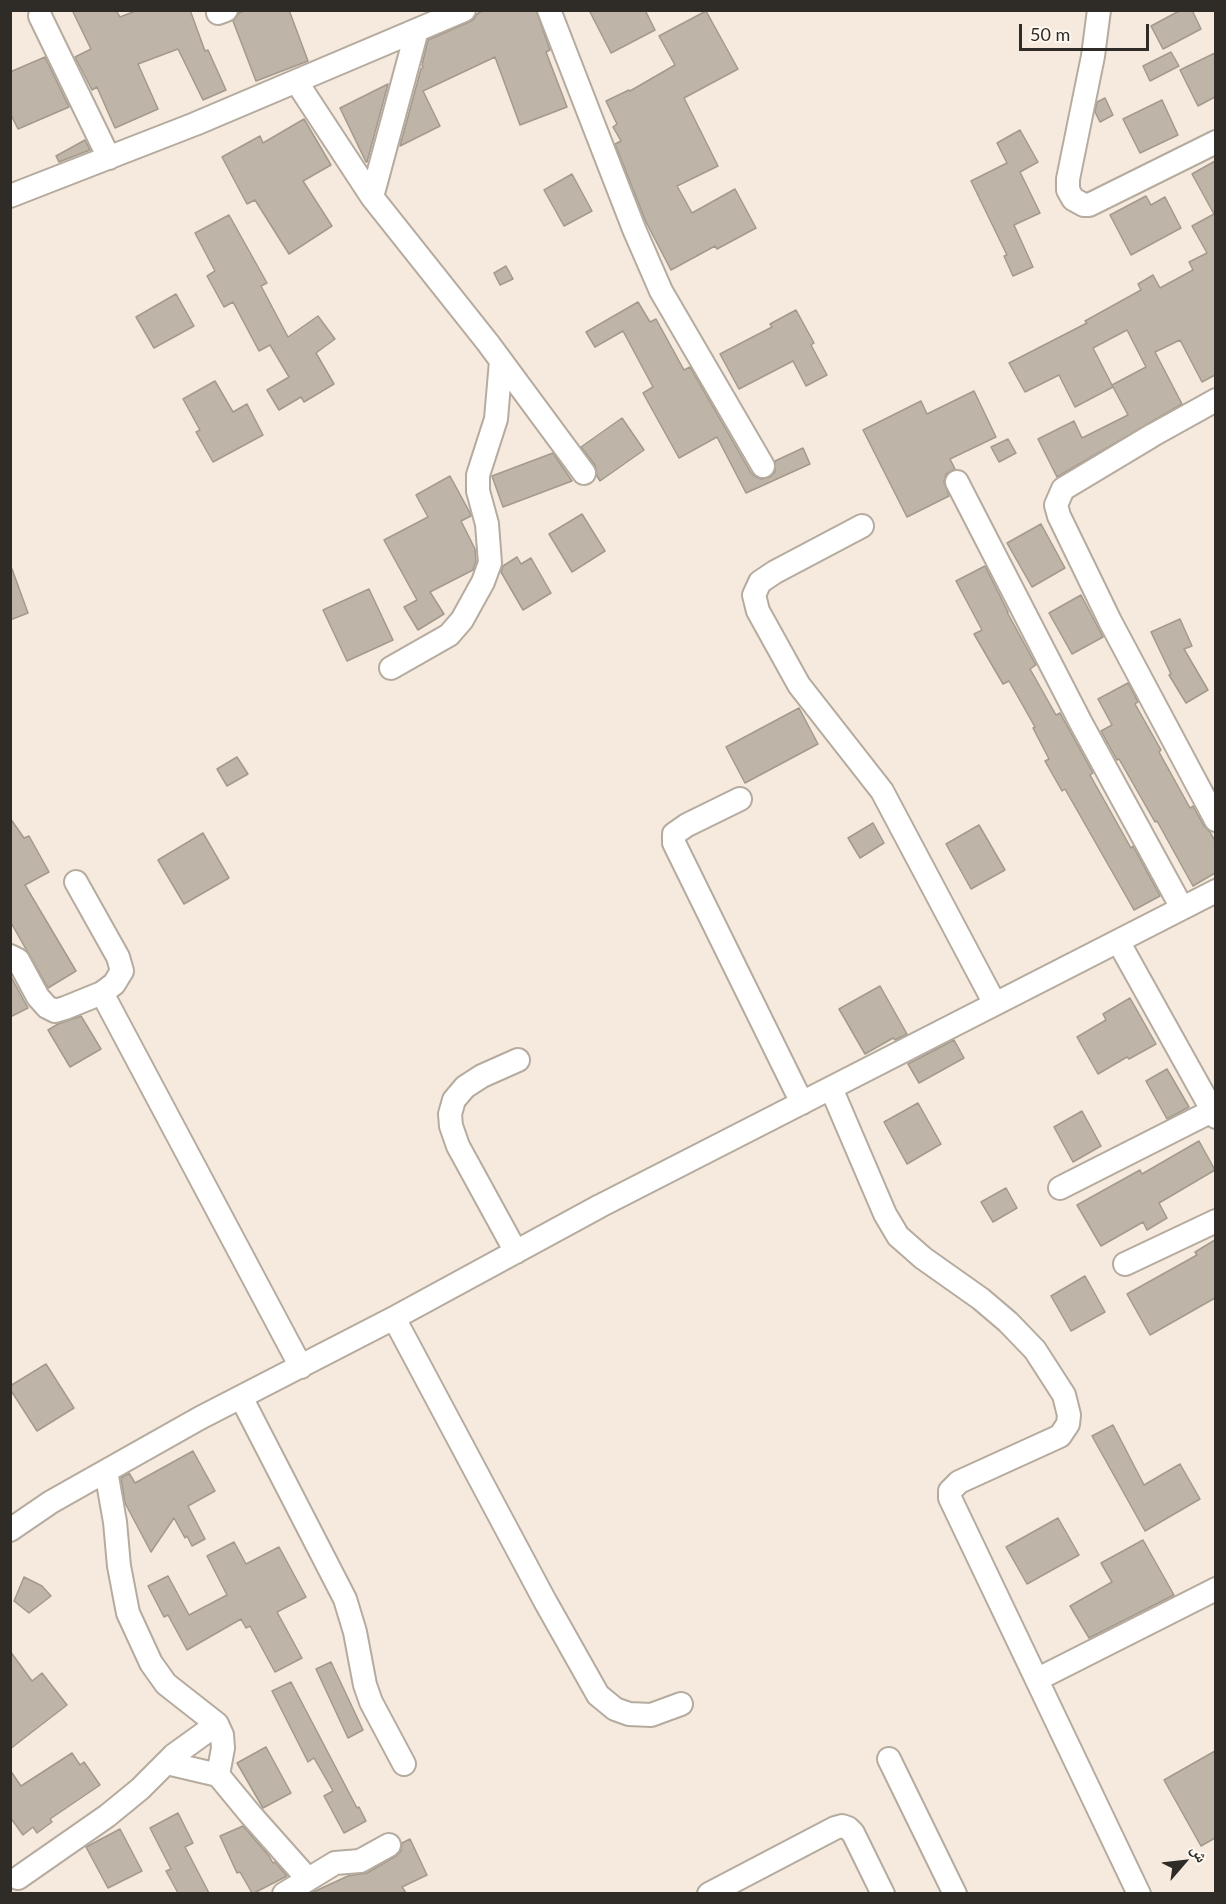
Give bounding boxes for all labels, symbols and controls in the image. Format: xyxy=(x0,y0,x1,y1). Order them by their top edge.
scale bar xyxy=(1022,12,1152,50)
text: 50 m xyxy=(1030,23,1070,45)
north arrow xyxy=(1154,1832,1214,1892)
text: ش xyxy=(1188,1841,1213,1865)

